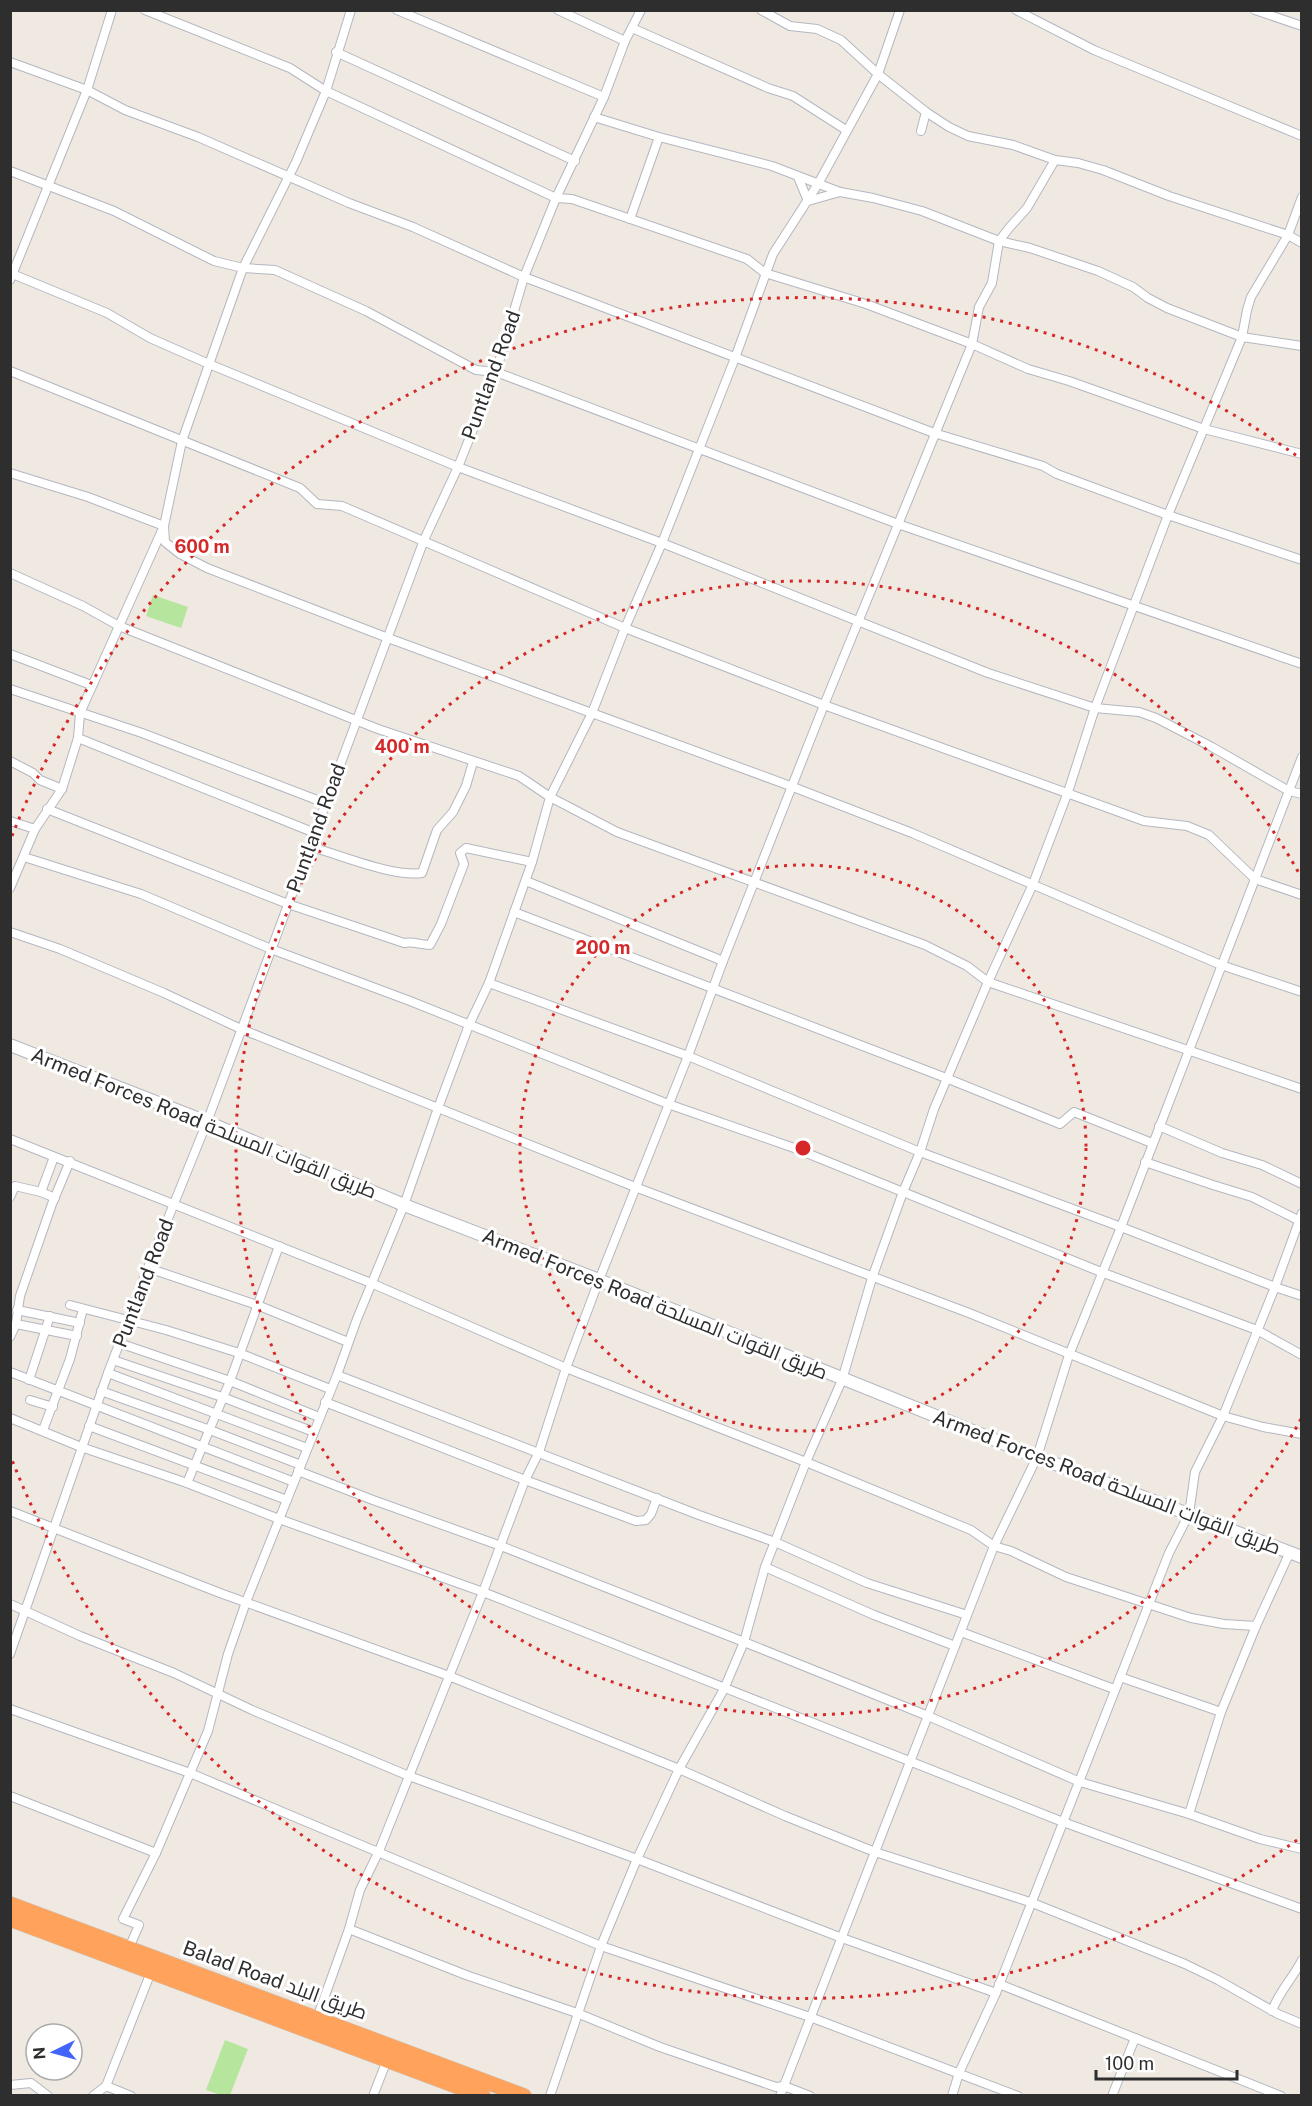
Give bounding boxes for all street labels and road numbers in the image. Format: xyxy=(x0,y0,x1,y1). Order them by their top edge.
street label: Puntland Road xyxy=(456,307,526,443)
street label: Puntland Road xyxy=(281,760,351,896)
street label: Armed Forces Road طريق القوات المسلحة xyxy=(27,1043,380,1204)
street label: Puntland Road xyxy=(107,1215,179,1351)
street label: Armed Forces Road طريق القوات المسلحة xyxy=(478,1224,831,1385)
street label: Armed Forces Road طريق القوات المسلحة xyxy=(929,1404,1284,1561)
street label: Balad Road طريق البلد xyxy=(179,1935,371,2026)

